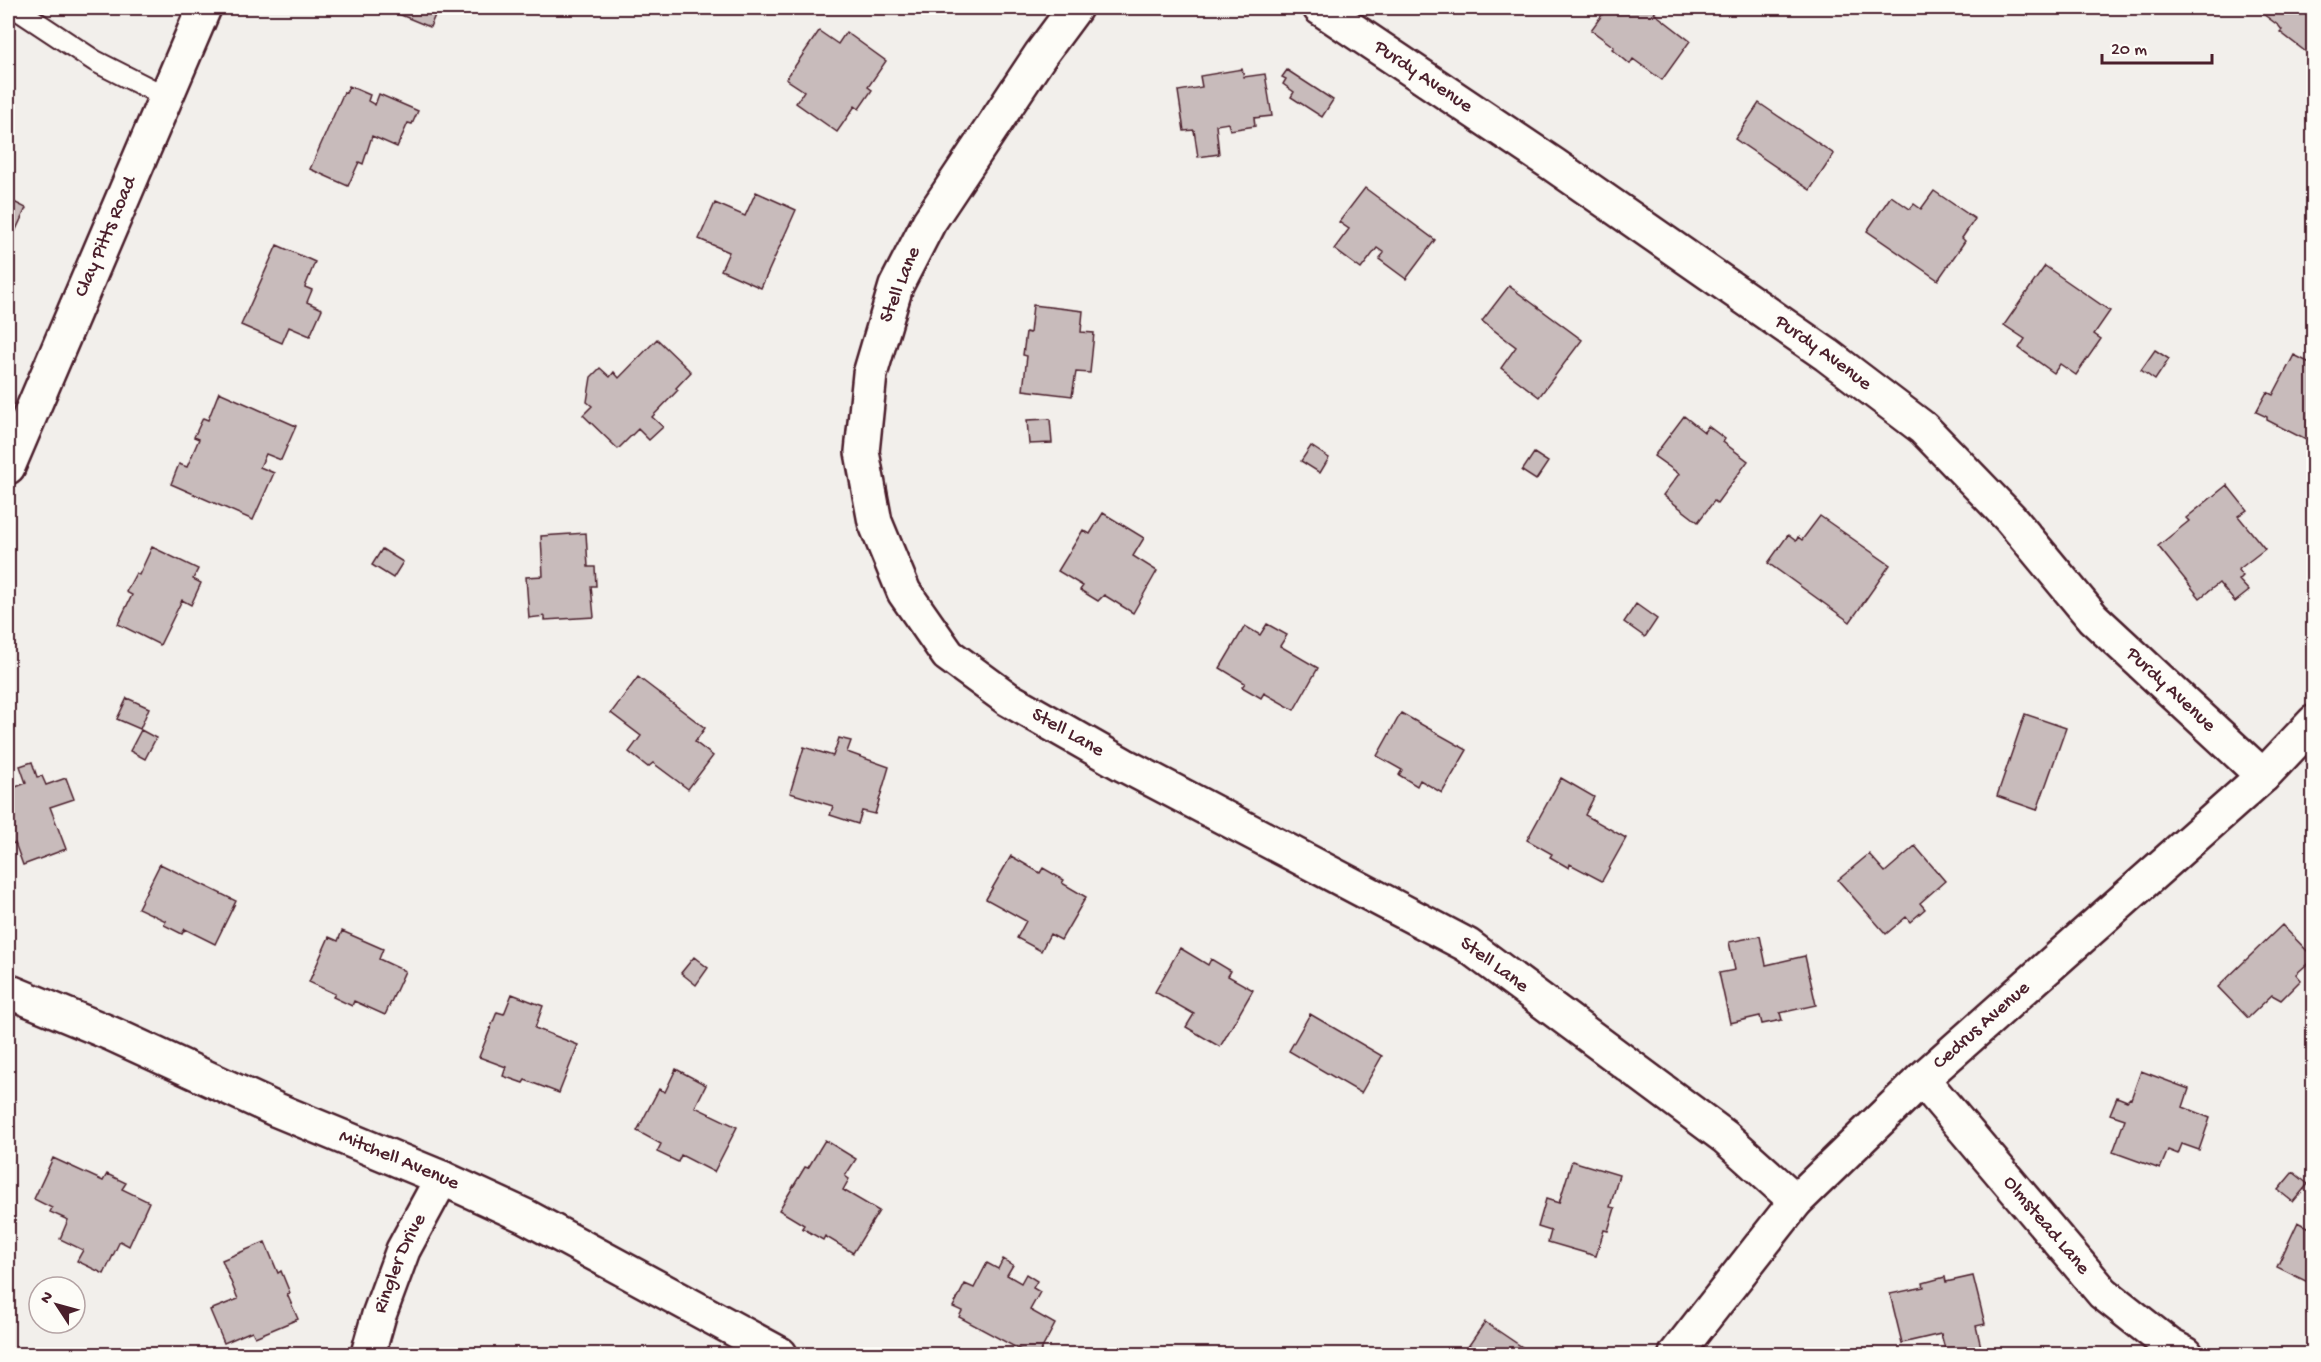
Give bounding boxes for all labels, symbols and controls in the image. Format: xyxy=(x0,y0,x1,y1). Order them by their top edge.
scale bar xyxy=(2102,27,2212,65)
street label: Purdy Avenue xyxy=(1368,35,1477,119)
text: 20 m xyxy=(2111,40,2147,61)
street label: Clay Pitts Road xyxy=(70,171,143,301)
street label: Stell Lane xyxy=(875,243,927,326)
street label: Purdy Avenue xyxy=(1769,310,1876,396)
street label: Purdy Avenue xyxy=(2120,642,2221,738)
street label: Stell Lane xyxy=(1027,703,1108,763)
street label: Stell Lane xyxy=(1456,932,1533,998)
street label: Cedrus Avenue xyxy=(1929,976,2036,1075)
street label: Mitchell Avenue xyxy=(335,1125,463,1196)
street label: Olmstead Lane xyxy=(1998,1171,2095,1280)
street label: Ringler Drive xyxy=(369,1209,432,1317)
north arrow xyxy=(27,1275,87,1335)
text: N xyxy=(37,1288,59,1308)

